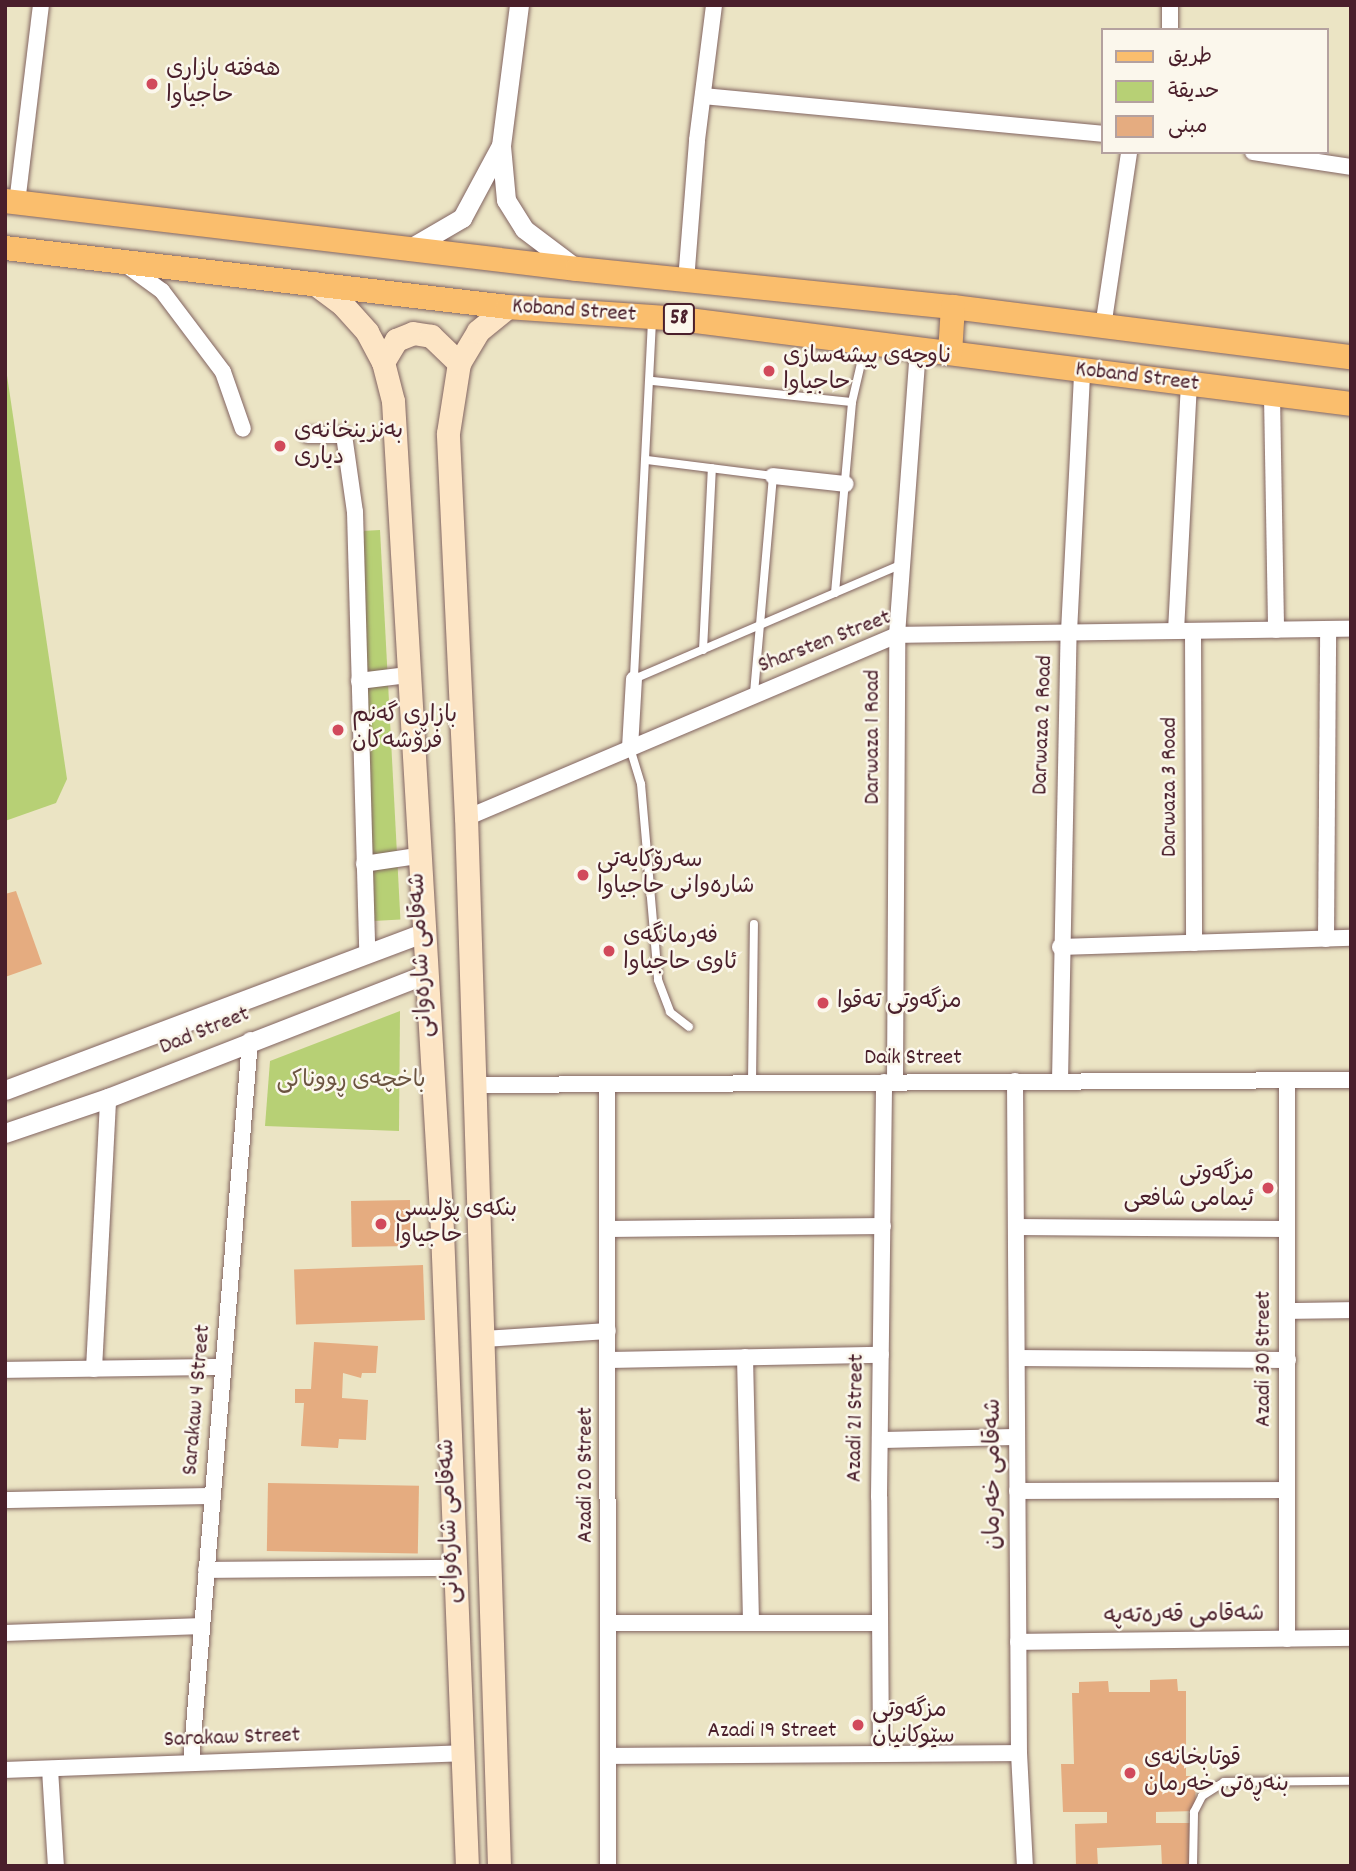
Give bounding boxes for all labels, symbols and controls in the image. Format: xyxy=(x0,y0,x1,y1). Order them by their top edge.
legend xyxy=(1100,28,1328,154)
text: طريق xyxy=(1168,43,1212,73)
place label: هەفتە بازاڕی حاجیاوا xyxy=(166,57,281,111)
marker: هەفتە بازاڕی حاجیاوا xyxy=(144,76,160,92)
text: حديقة xyxy=(1168,78,1219,108)
text: مبنى xyxy=(1168,113,1207,143)
street label: Koband Street xyxy=(511,294,637,330)
road number: 58 xyxy=(662,302,696,336)
place label: ناوچەی پیشەسازی حاجیاوا xyxy=(783,344,951,398)
street label: Koband Street xyxy=(1074,357,1200,399)
marker: ناوچەی پیشەسازی حاجیاوا xyxy=(761,363,777,379)
place label: بەنزینخانەی دیاری xyxy=(294,419,403,473)
marker: بەنزینخانەی دیاری xyxy=(272,438,288,454)
street label: Sharsten Street xyxy=(755,605,895,681)
street label: Darwaza 2 Road xyxy=(1028,655,1060,795)
street label: Darwaza 1 Road xyxy=(860,670,888,804)
place label: بازاڕی گەنم فرۆشەکان xyxy=(352,703,457,757)
street label: Darwaza 3 Road xyxy=(1157,717,1185,857)
marker: بازاڕی گەنم فرۆشەکان xyxy=(330,722,346,738)
place label: سەرۆکایەتی شارەوانی حاجیاوا xyxy=(597,848,754,902)
marker: سەرۆکایەتی شارەوانی حاجیاوا xyxy=(575,867,591,883)
street label: شەقامی شارەوانی xyxy=(405,872,441,1038)
place label: فەرمانگەی ئاوی حاجیاوا xyxy=(623,924,737,978)
marker: فەرمانگەی ئاوی حاجیاوا xyxy=(601,943,617,959)
place label: مزگەوتی تەقوا xyxy=(837,989,962,1017)
marker: مزگەوتی تەقوا xyxy=(815,995,831,1011)
street label: Dad Street xyxy=(156,1001,254,1063)
street label: Daik Street xyxy=(864,1045,962,1073)
park label: باخچەی ڕووناکی xyxy=(276,1068,426,1096)
place label: مزگەوتی ئیمامی شافعی xyxy=(1123,1161,1254,1215)
marker: مزگەوتی ئیمامی شافعی xyxy=(1260,1180,1276,1196)
place label: بنکەی پۆلیسی حاجیاوا xyxy=(395,1197,517,1251)
marker: بنکەی پۆلیسی حاجیاوا xyxy=(373,1216,389,1232)
street label: Azadi 30 Street xyxy=(1251,1291,1279,1427)
street label: Sarakaw 4 Street xyxy=(178,1323,218,1477)
street label: Azadi 21 Street xyxy=(842,1353,872,1483)
street label: شەقامی خەرمان xyxy=(981,1398,1009,1550)
street label: Azadi 20 Street xyxy=(573,1407,601,1543)
street label: شەقامی شارەوانی xyxy=(434,1438,468,1604)
street label: شەقامی قەرەتەپە xyxy=(1104,1602,1264,1632)
place label: مزگەوتی سێوکانیان xyxy=(872,1698,955,1752)
marker: مزگەوتی سێوکانیان xyxy=(850,1717,866,1733)
street label: Azadi 19 Street xyxy=(707,1718,837,1746)
street label: Sarakaw Street xyxy=(163,1723,301,1755)
place label: قوتابخانەی بنەڕەتی خەرمان xyxy=(1144,1746,1289,1800)
marker: قوتابخانەی بنەڕەتی خەرمان xyxy=(1122,1765,1138,1781)

